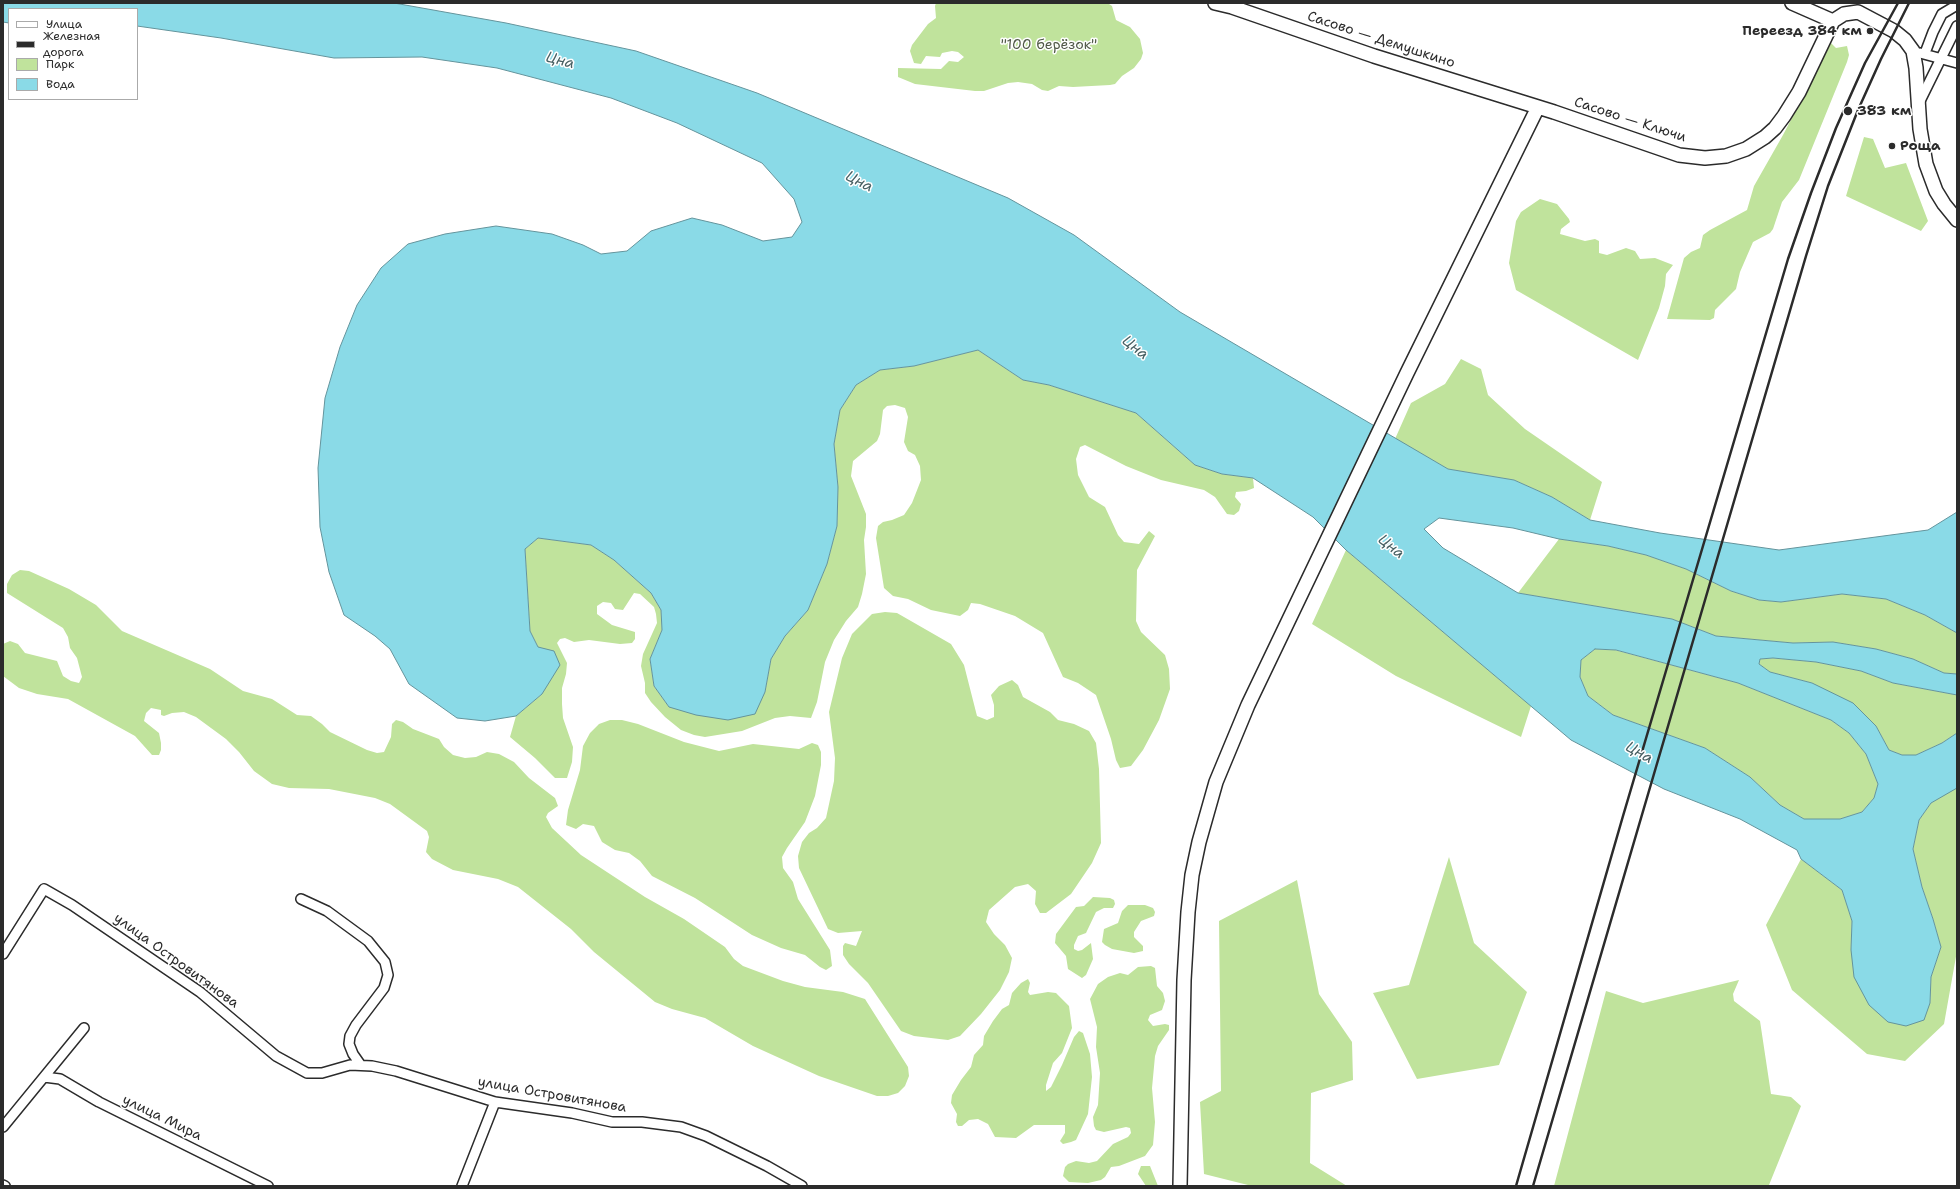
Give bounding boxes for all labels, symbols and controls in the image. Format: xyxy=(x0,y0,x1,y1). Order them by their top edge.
legend xyxy=(8,8,138,100)
street label: Сасово — Демушкино xyxy=(1305,8,1457,72)
text: Улица xyxy=(46,16,82,32)
place label: Переезд 384 км xyxy=(1742,23,1862,39)
marker: Переезд 384 км xyxy=(1865,26,1875,36)
text: Железная дорога xyxy=(43,28,100,60)
park label: "100 берёзок" xyxy=(1001,37,1097,53)
water label: Цна xyxy=(544,49,576,73)
text: Парк xyxy=(46,56,74,72)
text: Вода xyxy=(46,76,75,92)
street label: Сасово — Ключи xyxy=(1572,94,1688,146)
place label: 383 км xyxy=(1857,103,1911,119)
marker: 383 км xyxy=(1842,105,1854,117)
place label: Роща xyxy=(1900,138,1941,154)
marker: Роща xyxy=(1887,141,1897,151)
water label: Цна xyxy=(842,167,876,197)
water label: Цна xyxy=(1118,332,1152,364)
water label: Цна xyxy=(1374,531,1408,563)
water label: Цна xyxy=(1622,738,1656,768)
street label: улица Островитянова xyxy=(110,910,242,1012)
street label: улица Островитянова xyxy=(476,1074,628,1116)
street label: улица Мира xyxy=(120,1092,204,1144)

